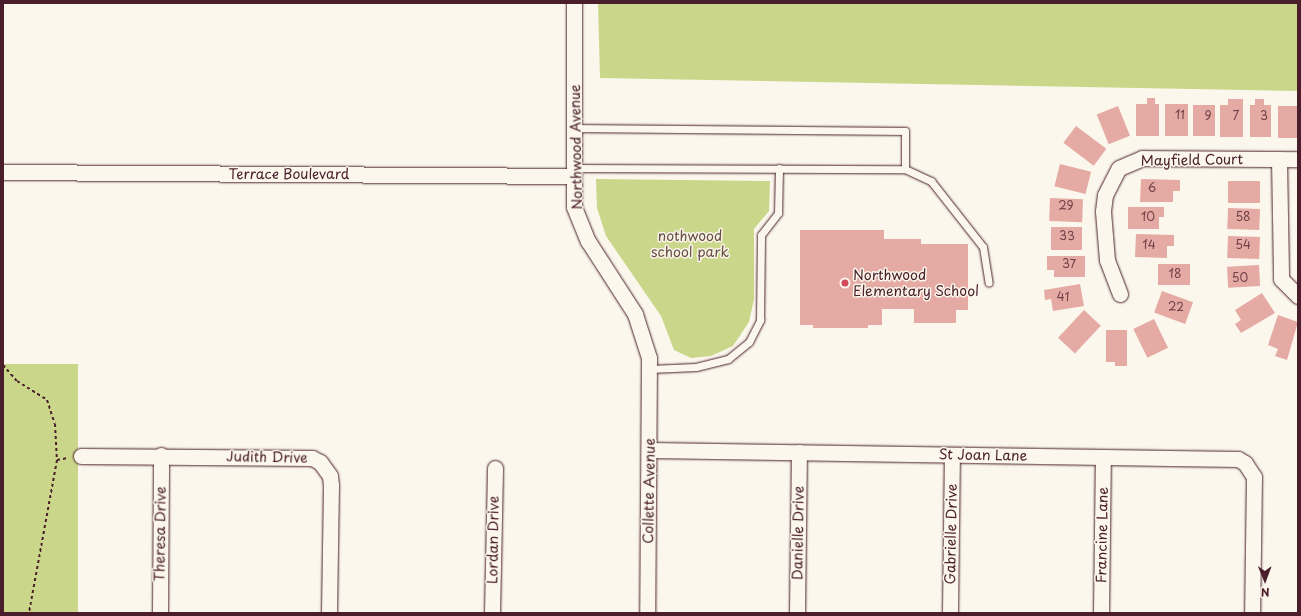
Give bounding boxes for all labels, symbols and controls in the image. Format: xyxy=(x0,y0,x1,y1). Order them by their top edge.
street label: Northwood Avenue xyxy=(567,84,585,210)
house number: 11 xyxy=(1175,108,1185,122)
house number: 9 xyxy=(1204,109,1212,123)
house number: 7 xyxy=(1233,109,1239,123)
house number: 3 xyxy=(1260,109,1268,123)
street label: Mayfield Court xyxy=(1141,151,1243,169)
street label: Terrace Boulevard xyxy=(228,166,350,182)
house number: 6 xyxy=(1148,181,1156,195)
house number: 29 xyxy=(1058,199,1074,213)
house number: 10 xyxy=(1141,210,1155,224)
house number: 58 xyxy=(1235,210,1251,224)
park label: nothwood school park xyxy=(651,228,729,260)
house number: 33 xyxy=(1059,229,1075,243)
house number: 14 xyxy=(1142,238,1156,252)
house number: 54 xyxy=(1235,238,1251,252)
house number: 37 xyxy=(1062,257,1076,271)
place label: Northwood Elementary School xyxy=(853,267,979,300)
house number: 18 xyxy=(1169,267,1181,281)
house number: 50 xyxy=(1232,271,1248,285)
marker: Northwood Elementary School xyxy=(840,278,850,288)
house number: 41 xyxy=(1057,290,1069,304)
house number: 22 xyxy=(1168,300,1184,314)
street label: Collette Avenue xyxy=(640,439,658,543)
street label: St Joan Lane xyxy=(939,446,1027,464)
street label: Judith Drive xyxy=(226,448,308,466)
street label: Gabrielle Drive xyxy=(942,484,960,584)
street label: Theresa Drive xyxy=(151,486,169,582)
street label: Danielle Drive xyxy=(789,486,807,580)
street label: Francine Lane xyxy=(1093,487,1111,583)
street label: Lordan Drive xyxy=(484,496,502,584)
north arrow xyxy=(1245,560,1285,600)
text: N xyxy=(1261,584,1270,601)

